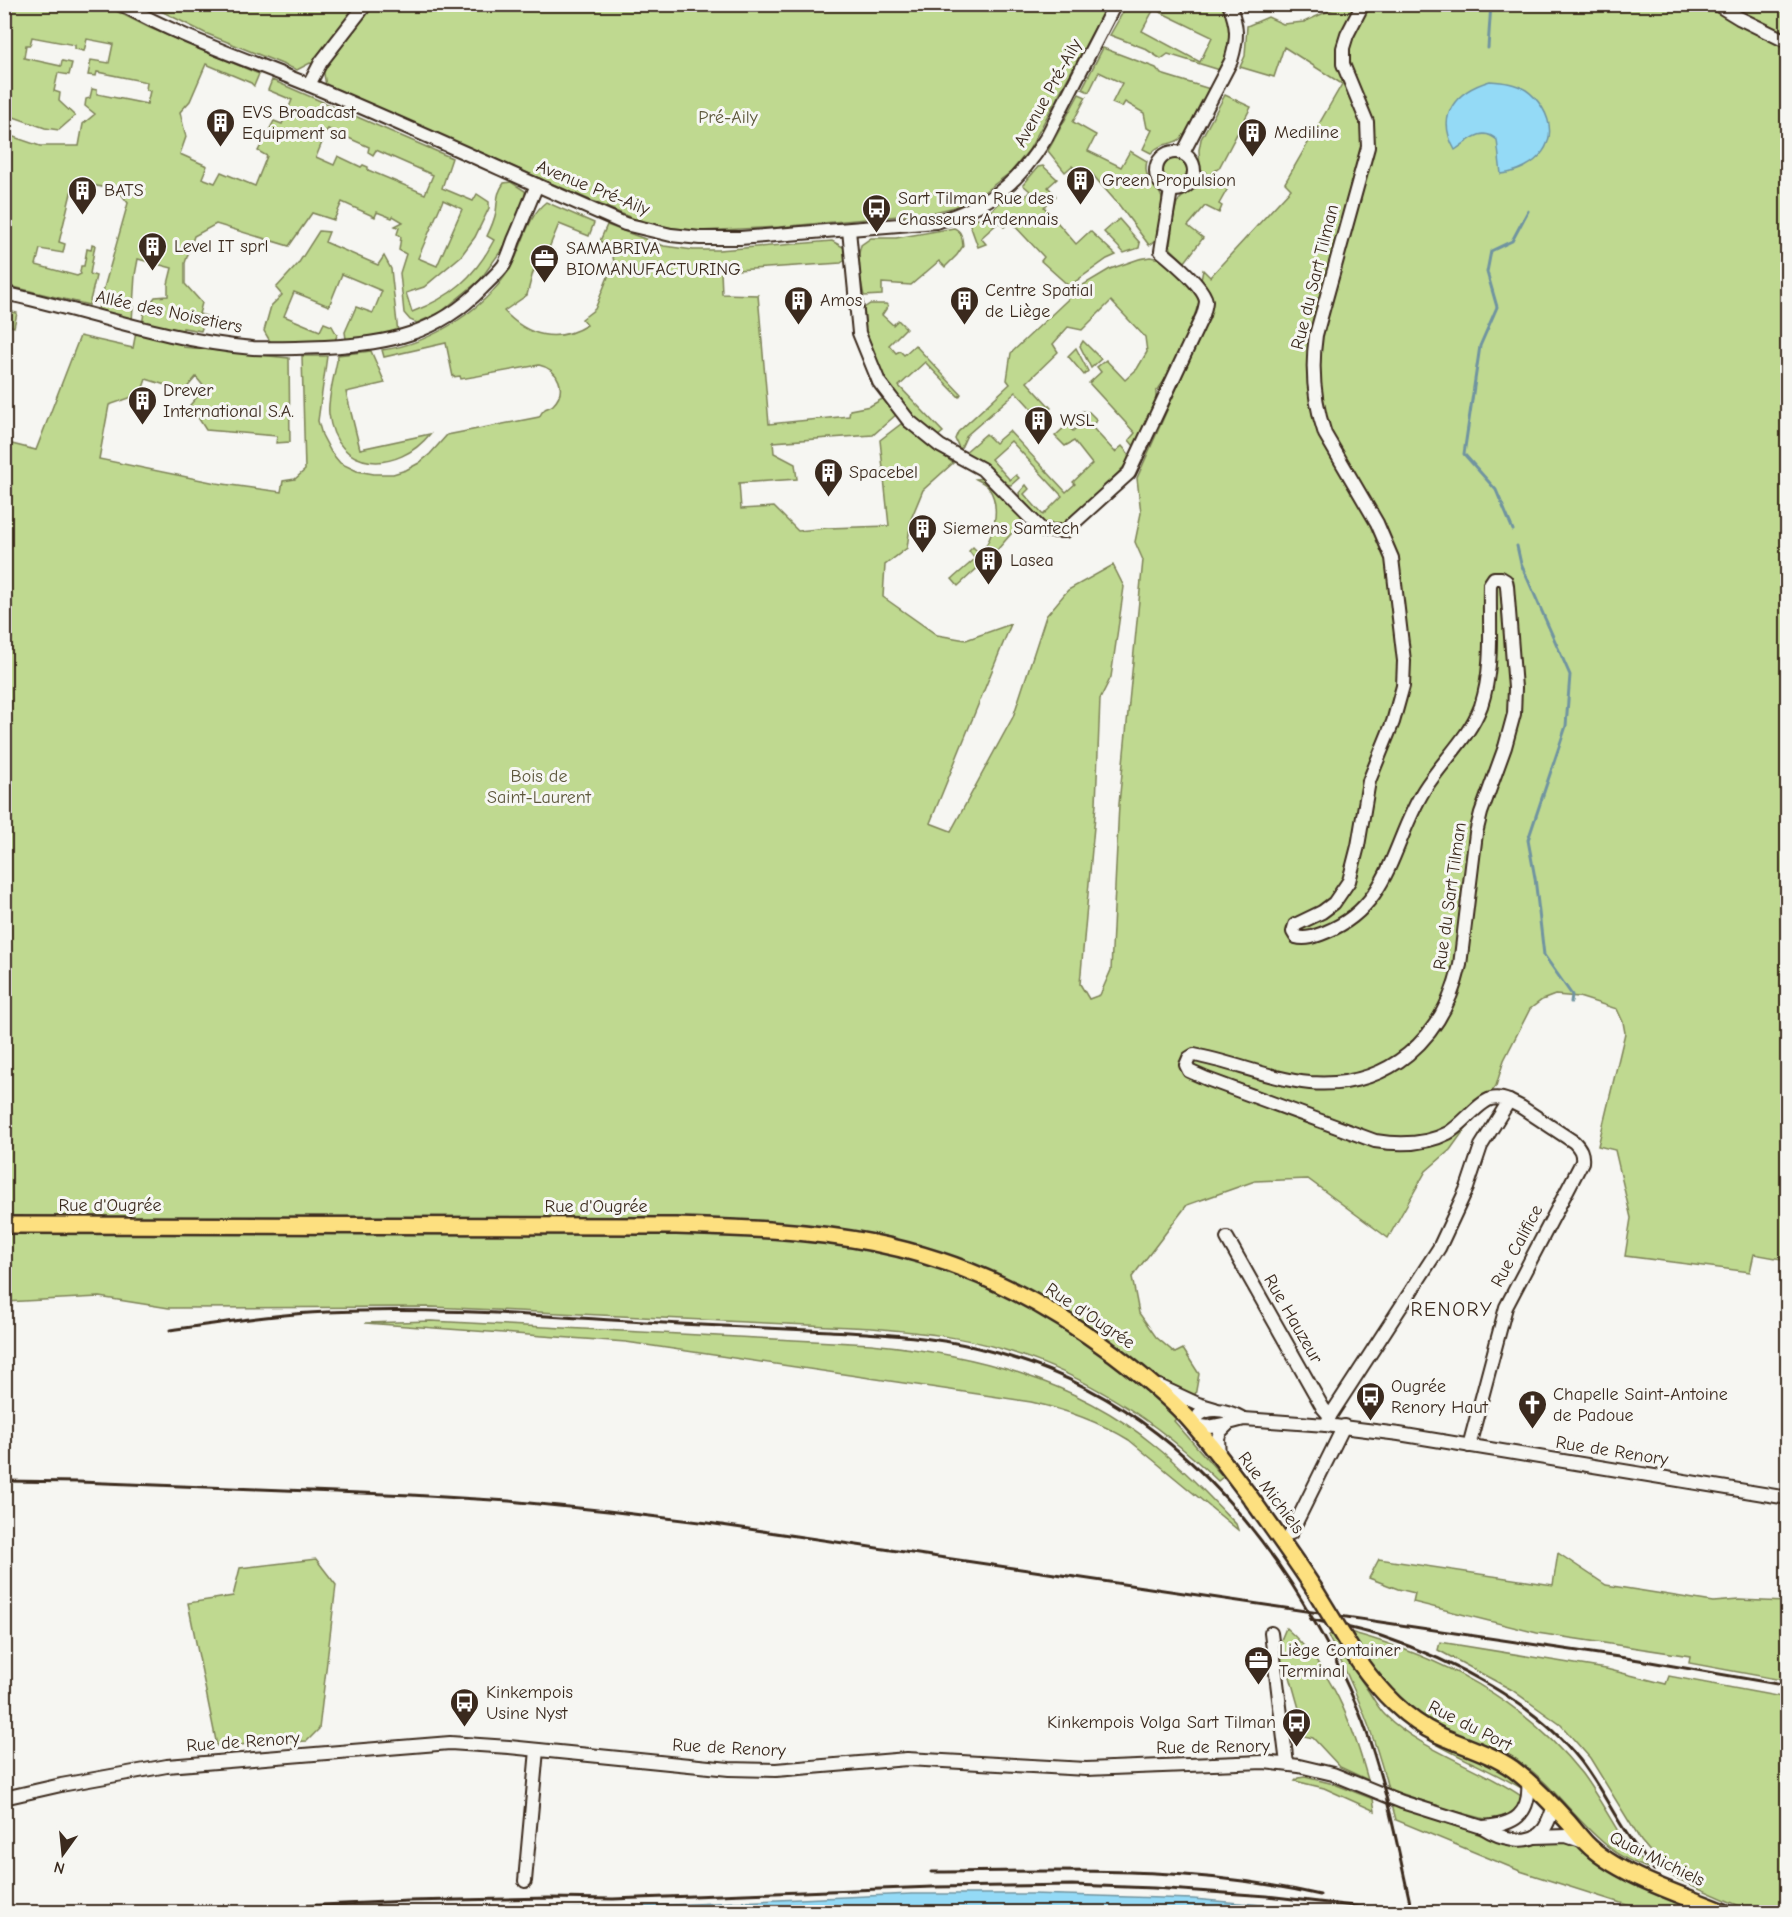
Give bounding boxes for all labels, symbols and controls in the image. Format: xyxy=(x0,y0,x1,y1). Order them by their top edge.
street label: Avenue Pré-Aily xyxy=(1010,34,1087,151)
place label: EVS Broadcast Equipment sa xyxy=(242,102,356,144)
building icon: EVS Broadcast Equipment sa xyxy=(205,106,237,148)
park label: Pré-Aily xyxy=(698,107,759,128)
building icon: Mediline xyxy=(1237,116,1269,158)
place label: Mediline xyxy=(1274,122,1339,143)
street label: Avenue Pré-Aily xyxy=(533,156,654,221)
building icon: Green Propulsion xyxy=(1065,164,1097,206)
place label: Green Propulsion xyxy=(1102,170,1236,191)
building icon: BATS xyxy=(67,174,99,216)
place label: BATS xyxy=(104,180,144,201)
place label: Sart Tilman Rue des Chasseurs Ardennais xyxy=(898,188,1058,230)
bus stop icon: Sart Tilman Rue des Chasseurs Ardennais xyxy=(861,192,893,234)
street label: Rue du Sart Tilman xyxy=(1287,202,1343,352)
building icon: Level IT sprl xyxy=(137,230,169,272)
place label: Level IT sprl xyxy=(174,236,268,257)
place label: SAMABRIVA BIOMANUFACTURING xyxy=(566,238,741,280)
office icon: SAMABRIVA BIOMANUFACTURING xyxy=(529,242,561,284)
place label: Centre Spatial de Liège xyxy=(985,280,1093,322)
building icon: Amos xyxy=(783,284,815,326)
building icon: Centre Spatial de Liège xyxy=(948,284,980,326)
street label: Allée des Noisetiers xyxy=(94,286,244,338)
place label: Amos xyxy=(820,290,862,311)
place label: Drever International S.A. xyxy=(163,380,294,422)
building icon: Drever International S.A. xyxy=(126,384,158,426)
building icon: WSL xyxy=(1023,404,1055,446)
place label: WSL xyxy=(1060,410,1095,431)
building icon: Spacebel xyxy=(812,456,844,498)
place label: Spacebel xyxy=(849,462,918,483)
building icon: Siemens Samtech xyxy=(906,512,938,554)
place label: Siemens Samtech xyxy=(943,518,1079,539)
building icon: Lasea xyxy=(973,544,1005,586)
place label: Lasea xyxy=(1010,550,1054,571)
park label: Bois de Saint-Laurent xyxy=(487,766,592,808)
street label: Rue du Sart Tilman xyxy=(1429,821,1471,971)
street label: Rue d'Ougrée xyxy=(59,1195,161,1216)
street label: Rue d'Ougrée xyxy=(545,1196,647,1217)
street label: Rue Califice xyxy=(1487,1201,1547,1291)
street label: Rue Hauzeur xyxy=(1259,1271,1327,1368)
street label: Rue d'Ougrée xyxy=(1041,1279,1139,1353)
district label: RENORY xyxy=(1411,1298,1493,1321)
place label: Ougrée Renory Haut xyxy=(1391,1376,1489,1418)
bus stop icon: Ougrée Renory Haut xyxy=(1354,1380,1386,1422)
place label: Chapelle Saint-Antoine de Padoue xyxy=(1553,1384,1728,1426)
church icon: Chapelle Saint-Antoine de Padoue xyxy=(1516,1388,1548,1430)
street label: Rue de Renory xyxy=(1554,1432,1671,1470)
street label: Rue Michiels xyxy=(1233,1448,1309,1538)
place label: Liège Container Terminal xyxy=(1279,1640,1401,1682)
office icon: Liège Container Terminal xyxy=(1242,1644,1274,1686)
place label: Kinkempois Usine Nyst xyxy=(486,1682,573,1724)
bus stop icon: Kinkempois Usine Nyst xyxy=(449,1686,481,1728)
street label: Rue du Port xyxy=(1425,1696,1516,1756)
bus stop icon: Kinkempois Volga Sart Tilman xyxy=(1281,1706,1313,1748)
place label: Kinkempois Volga Sart Tilman xyxy=(1047,1712,1276,1733)
street label: Rue de Renory xyxy=(186,1727,301,1756)
street label: Rue de Renory xyxy=(672,1735,787,1762)
street label: Rue de Renory xyxy=(1156,1735,1271,1758)
north arrow xyxy=(33,1824,93,1884)
street label: Quai Michiels xyxy=(1606,1827,1708,1891)
text: N xyxy=(52,1857,67,1878)

